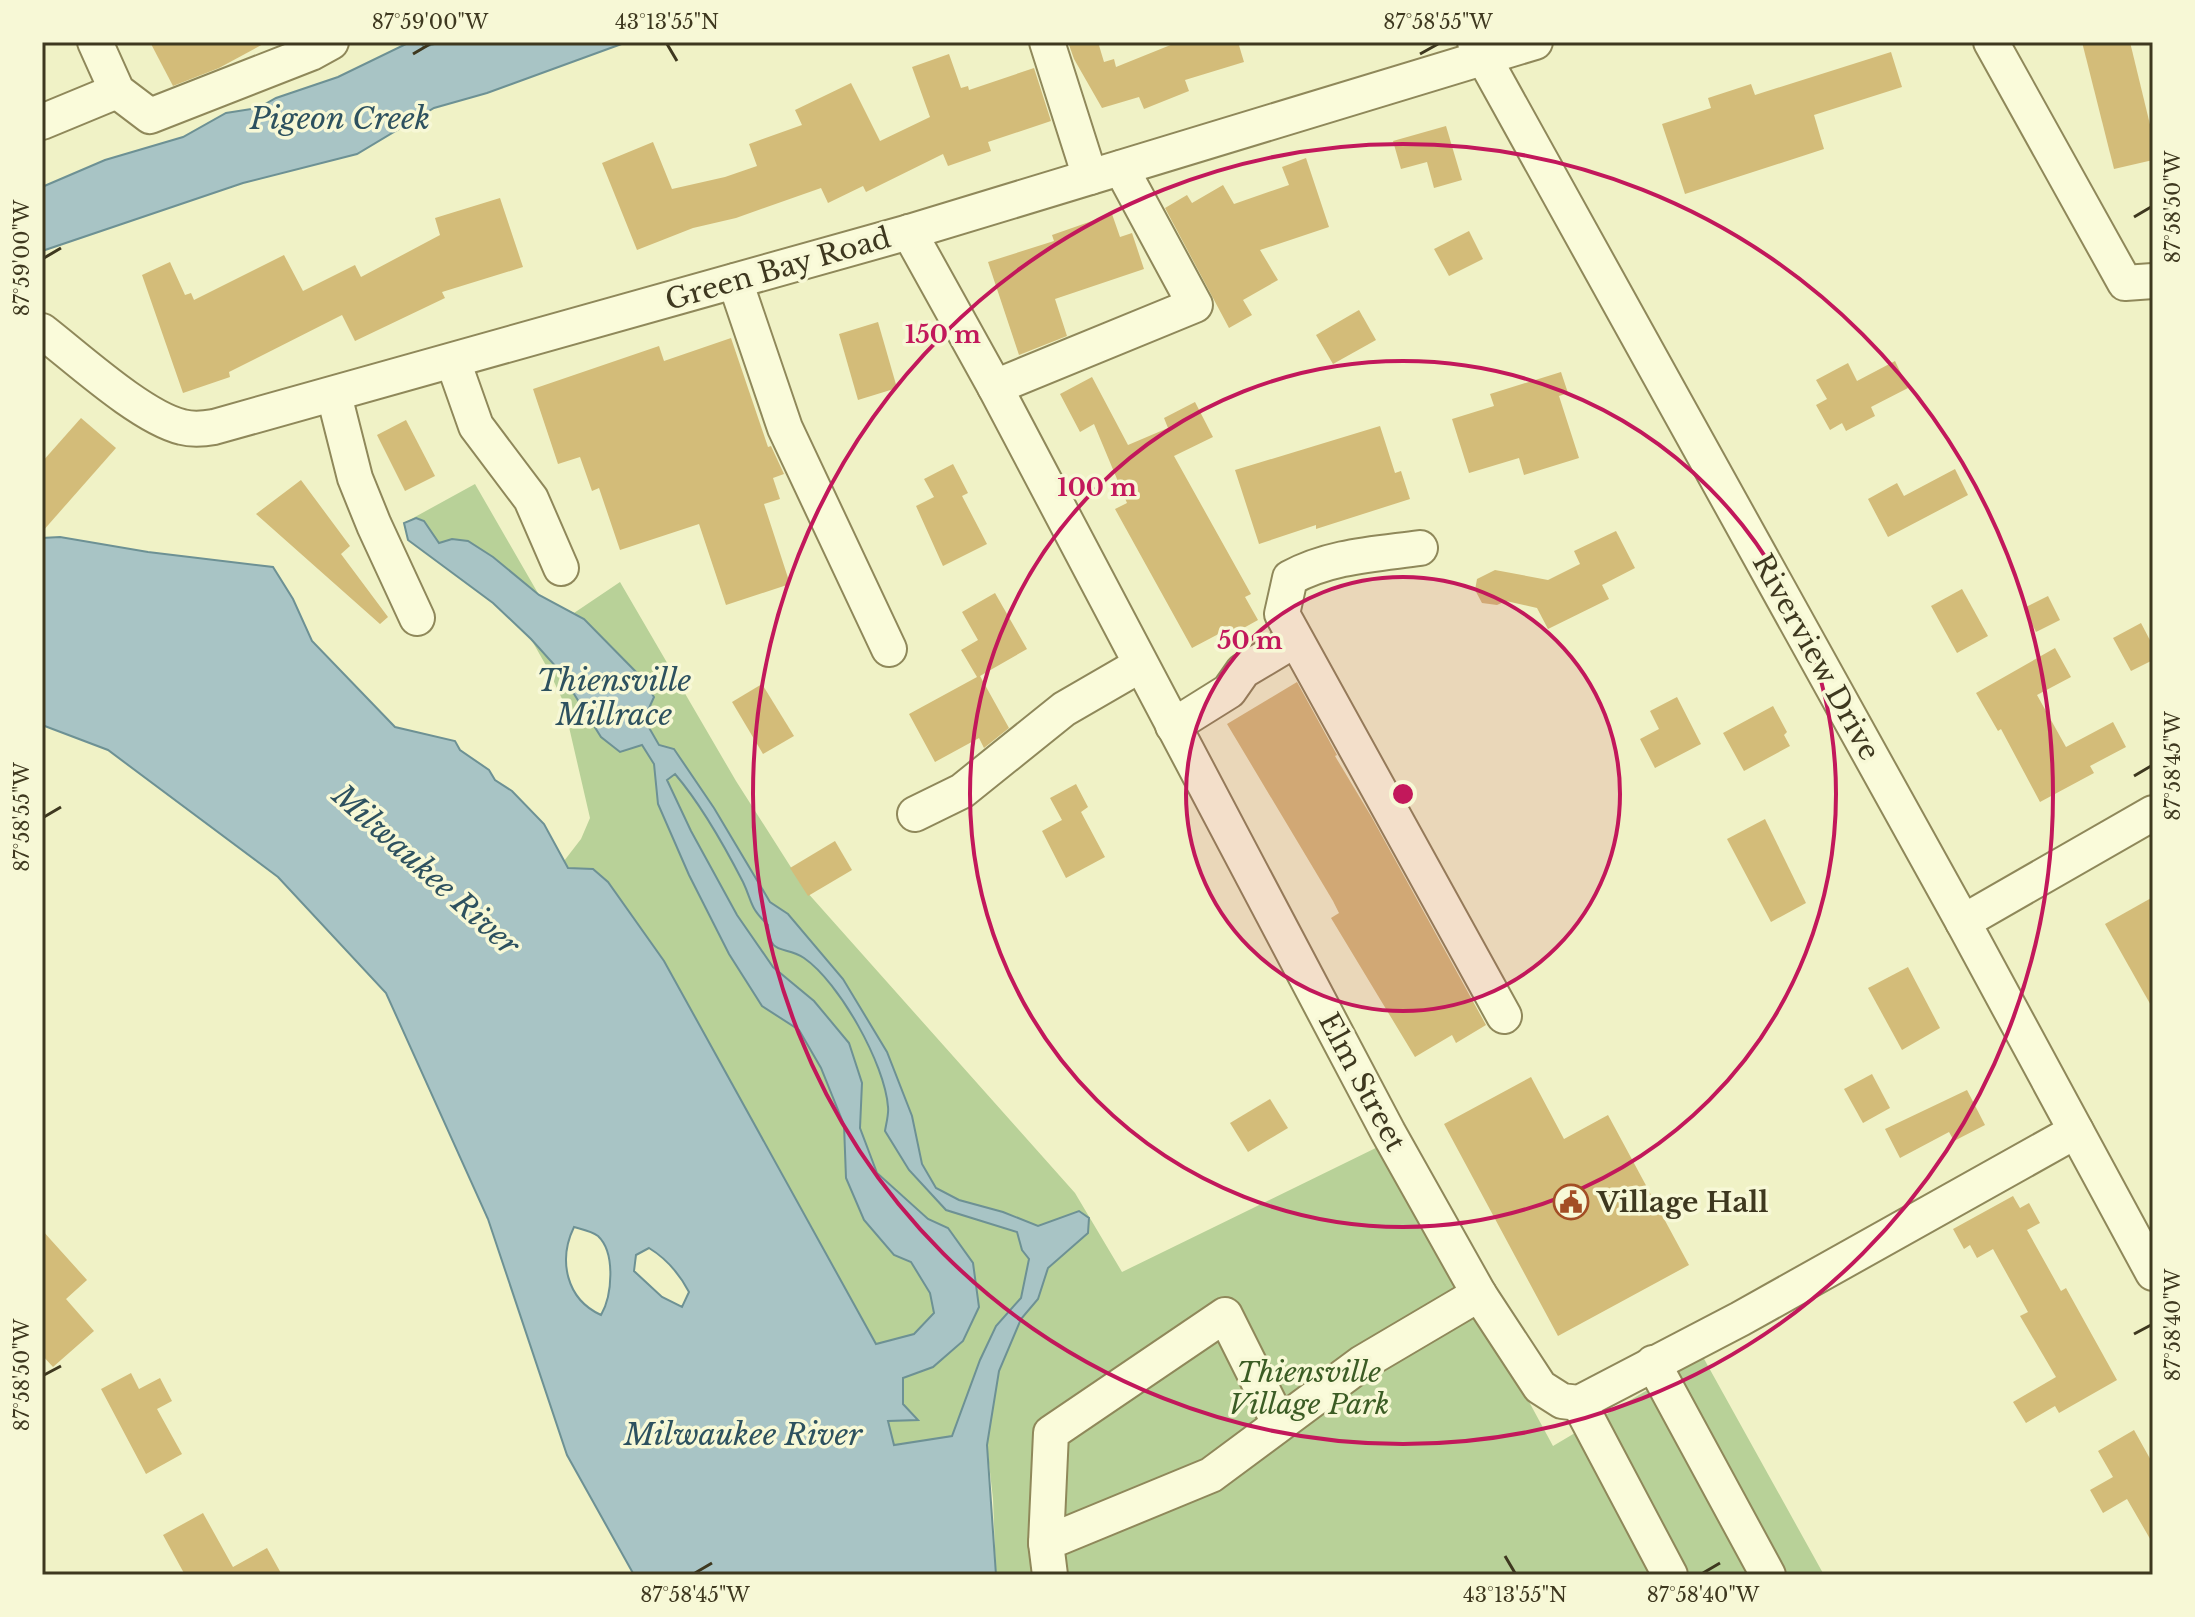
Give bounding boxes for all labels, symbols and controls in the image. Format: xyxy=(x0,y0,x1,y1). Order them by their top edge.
text: 87°59'00"W xyxy=(372,10,489,34)
text: 43°13'55"N xyxy=(615,10,719,34)
text: 87°58'55"W xyxy=(1383,10,1493,34)
water label: Pigeon Creek xyxy=(249,100,430,137)
text: 87°58'50"W xyxy=(2161,150,2185,263)
text: 87°59'00"W xyxy=(10,199,34,316)
street label: Green Bay Road xyxy=(661,220,895,318)
text: 150 m xyxy=(905,320,981,349)
text: 100 m xyxy=(1057,473,1137,502)
street label: Riverview Drive xyxy=(1745,548,1887,766)
text: 50 m xyxy=(1217,626,1283,655)
water label: Thiensville Millrace xyxy=(537,662,692,733)
text: 87°58'45"W xyxy=(2161,711,2185,821)
text: 87°58'55"W xyxy=(10,762,34,872)
water label: Milwaukee River xyxy=(324,776,528,964)
centre of rings xyxy=(1389,780,1417,808)
street label: Elm Street xyxy=(1311,1007,1413,1158)
public building icon: Village Hall xyxy=(1552,1183,1590,1221)
place label: Village Hall xyxy=(1596,1185,1768,1220)
text: 87°58'40"W xyxy=(2161,1268,2185,1381)
text: 87°58'50"W xyxy=(10,1318,34,1431)
park label: Thiensville Village Park xyxy=(1229,1355,1389,1422)
water label: Milwaukee River xyxy=(623,1416,863,1453)
text: 87°58'45"W xyxy=(640,1583,750,1607)
text: 43°13'55"N xyxy=(1463,1583,1567,1607)
text: 87°58'40"W xyxy=(1647,1583,1760,1607)

